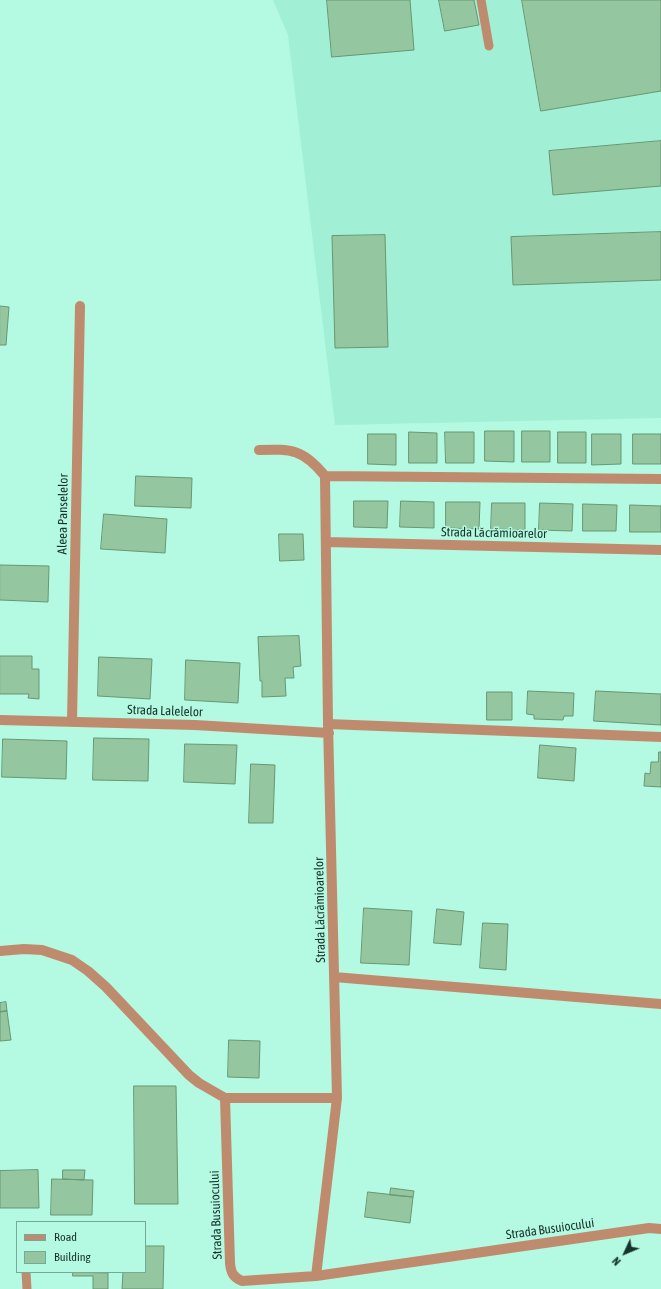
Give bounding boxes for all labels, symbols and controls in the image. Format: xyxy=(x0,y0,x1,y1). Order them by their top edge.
street label: Aleea Panselelor xyxy=(54,474,72,554)
street label: Strada Lăcrămioarelor xyxy=(441,524,547,542)
street label: Strada Lalelelor xyxy=(127,702,203,720)
street label: Strada Lăcrămioarelor xyxy=(311,857,329,963)
street label: Strada Busuiocului xyxy=(207,1170,225,1260)
street label: Strada Busuiocului xyxy=(505,1215,595,1243)
legend xyxy=(16,1221,146,1273)
text: Road xyxy=(54,1230,77,1244)
north arrow xyxy=(605,1233,645,1273)
text: Building xyxy=(54,1250,91,1264)
text: N xyxy=(610,1255,623,1268)

